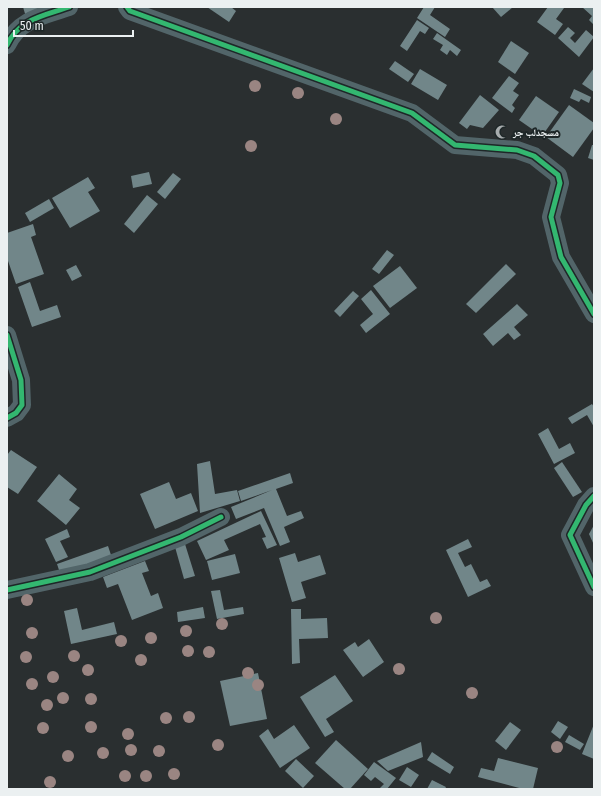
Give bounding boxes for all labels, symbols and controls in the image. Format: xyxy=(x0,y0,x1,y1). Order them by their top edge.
scale bar xyxy=(14,12,133,38)
text: 50 m xyxy=(20,19,44,33)
mosque icon: مسجدلب جر xyxy=(494,124,510,140)
place label: مسجدلب جر xyxy=(512,127,559,139)

